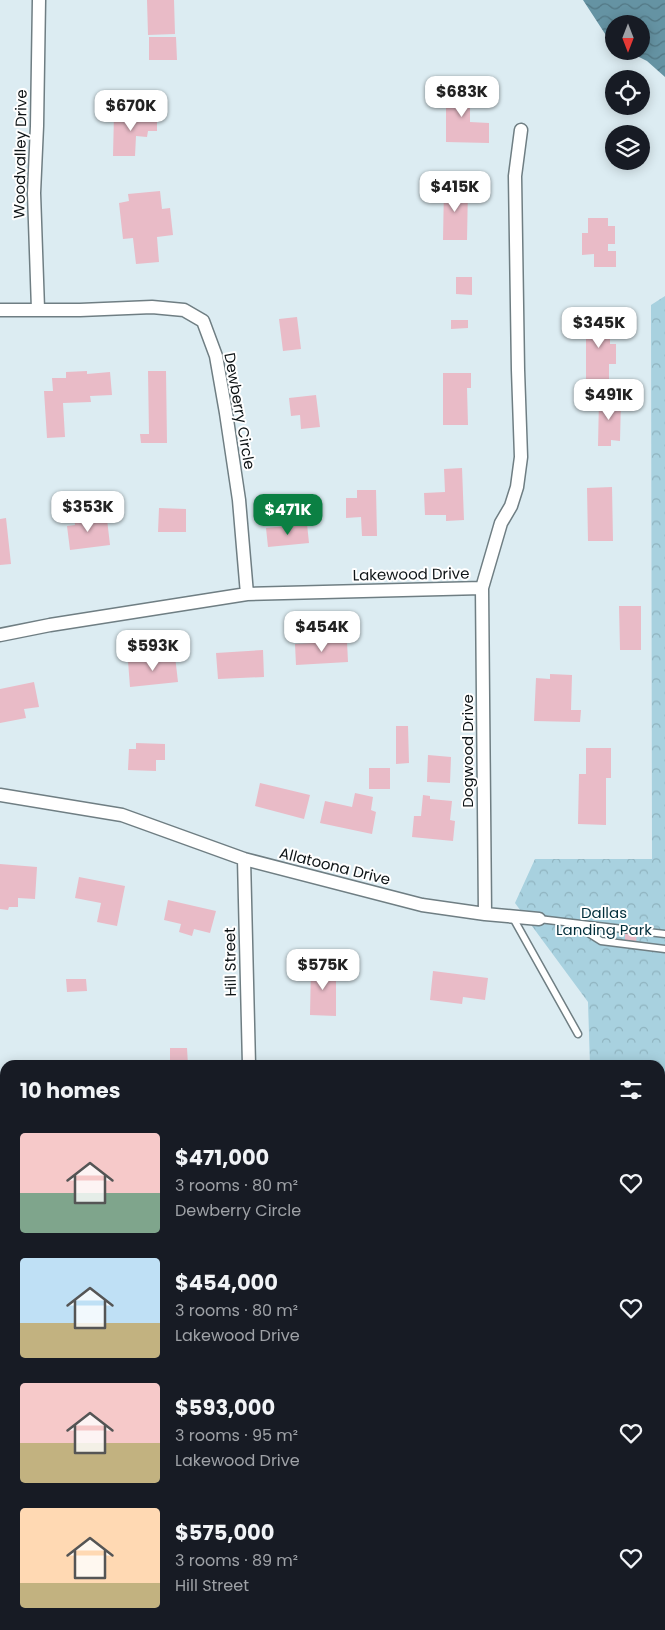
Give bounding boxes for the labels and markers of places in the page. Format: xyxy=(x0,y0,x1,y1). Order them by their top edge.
pin: $683K xyxy=(427,76,497,118)
pin: $670K xyxy=(96,90,166,132)
pin: $415K xyxy=(420,170,490,213)
pin: $345K xyxy=(564,306,634,349)
pin: $491K xyxy=(574,378,644,421)
pin: $353K xyxy=(53,490,123,533)
pin: $471K xyxy=(253,494,323,536)
pin: $454K xyxy=(287,610,357,653)
pin: $593K xyxy=(118,630,188,672)
pin: $575K xyxy=(288,948,358,991)

